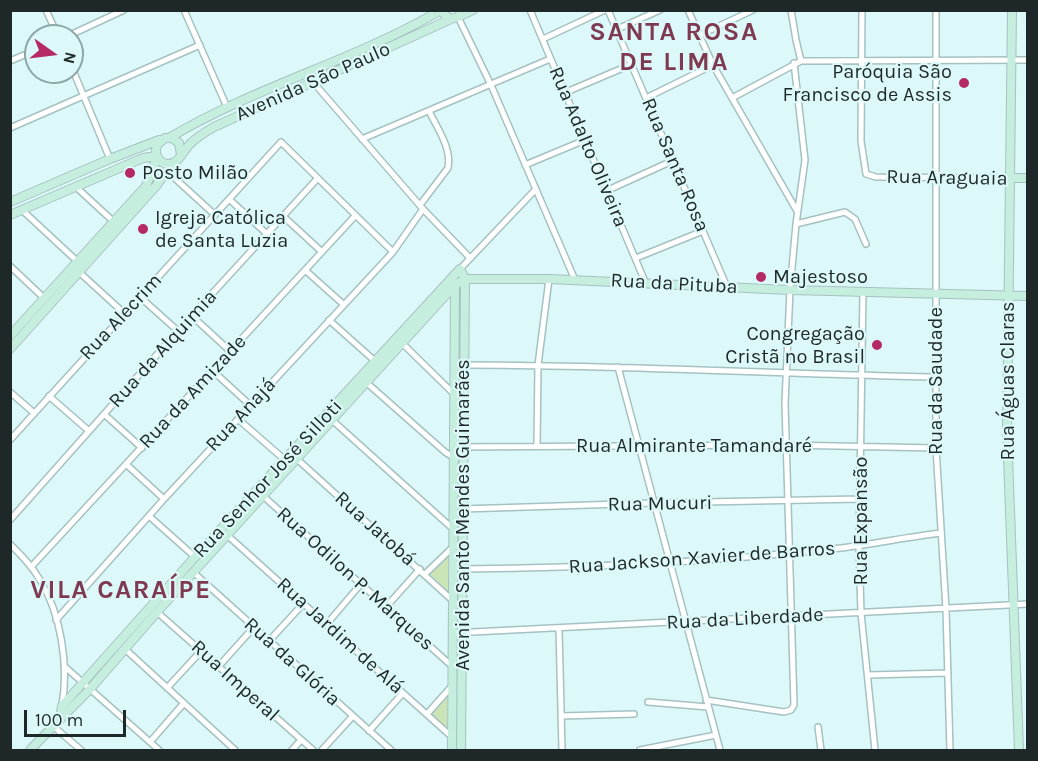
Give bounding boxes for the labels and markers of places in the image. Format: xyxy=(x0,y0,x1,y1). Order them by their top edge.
place label: Paróquia São Francisco de Assis xyxy=(783,60,952,107)
marker: Paróquia São Francisco de Assis xyxy=(957,76,971,90)
place label: Posto Milão xyxy=(142,161,248,185)
marker: Posto Milão xyxy=(123,166,137,180)
place label: Igreja Católica de Santa Luzia xyxy=(155,206,288,253)
marker: Igreja Católica de Santa Luzia xyxy=(136,222,150,236)
place label: Majestoso xyxy=(773,265,868,289)
marker: Majestoso xyxy=(754,270,768,284)
place label: Congregação Cristã no Brasil xyxy=(725,322,865,369)
marker: Congregação Cristã no Brasil xyxy=(870,338,884,352)

